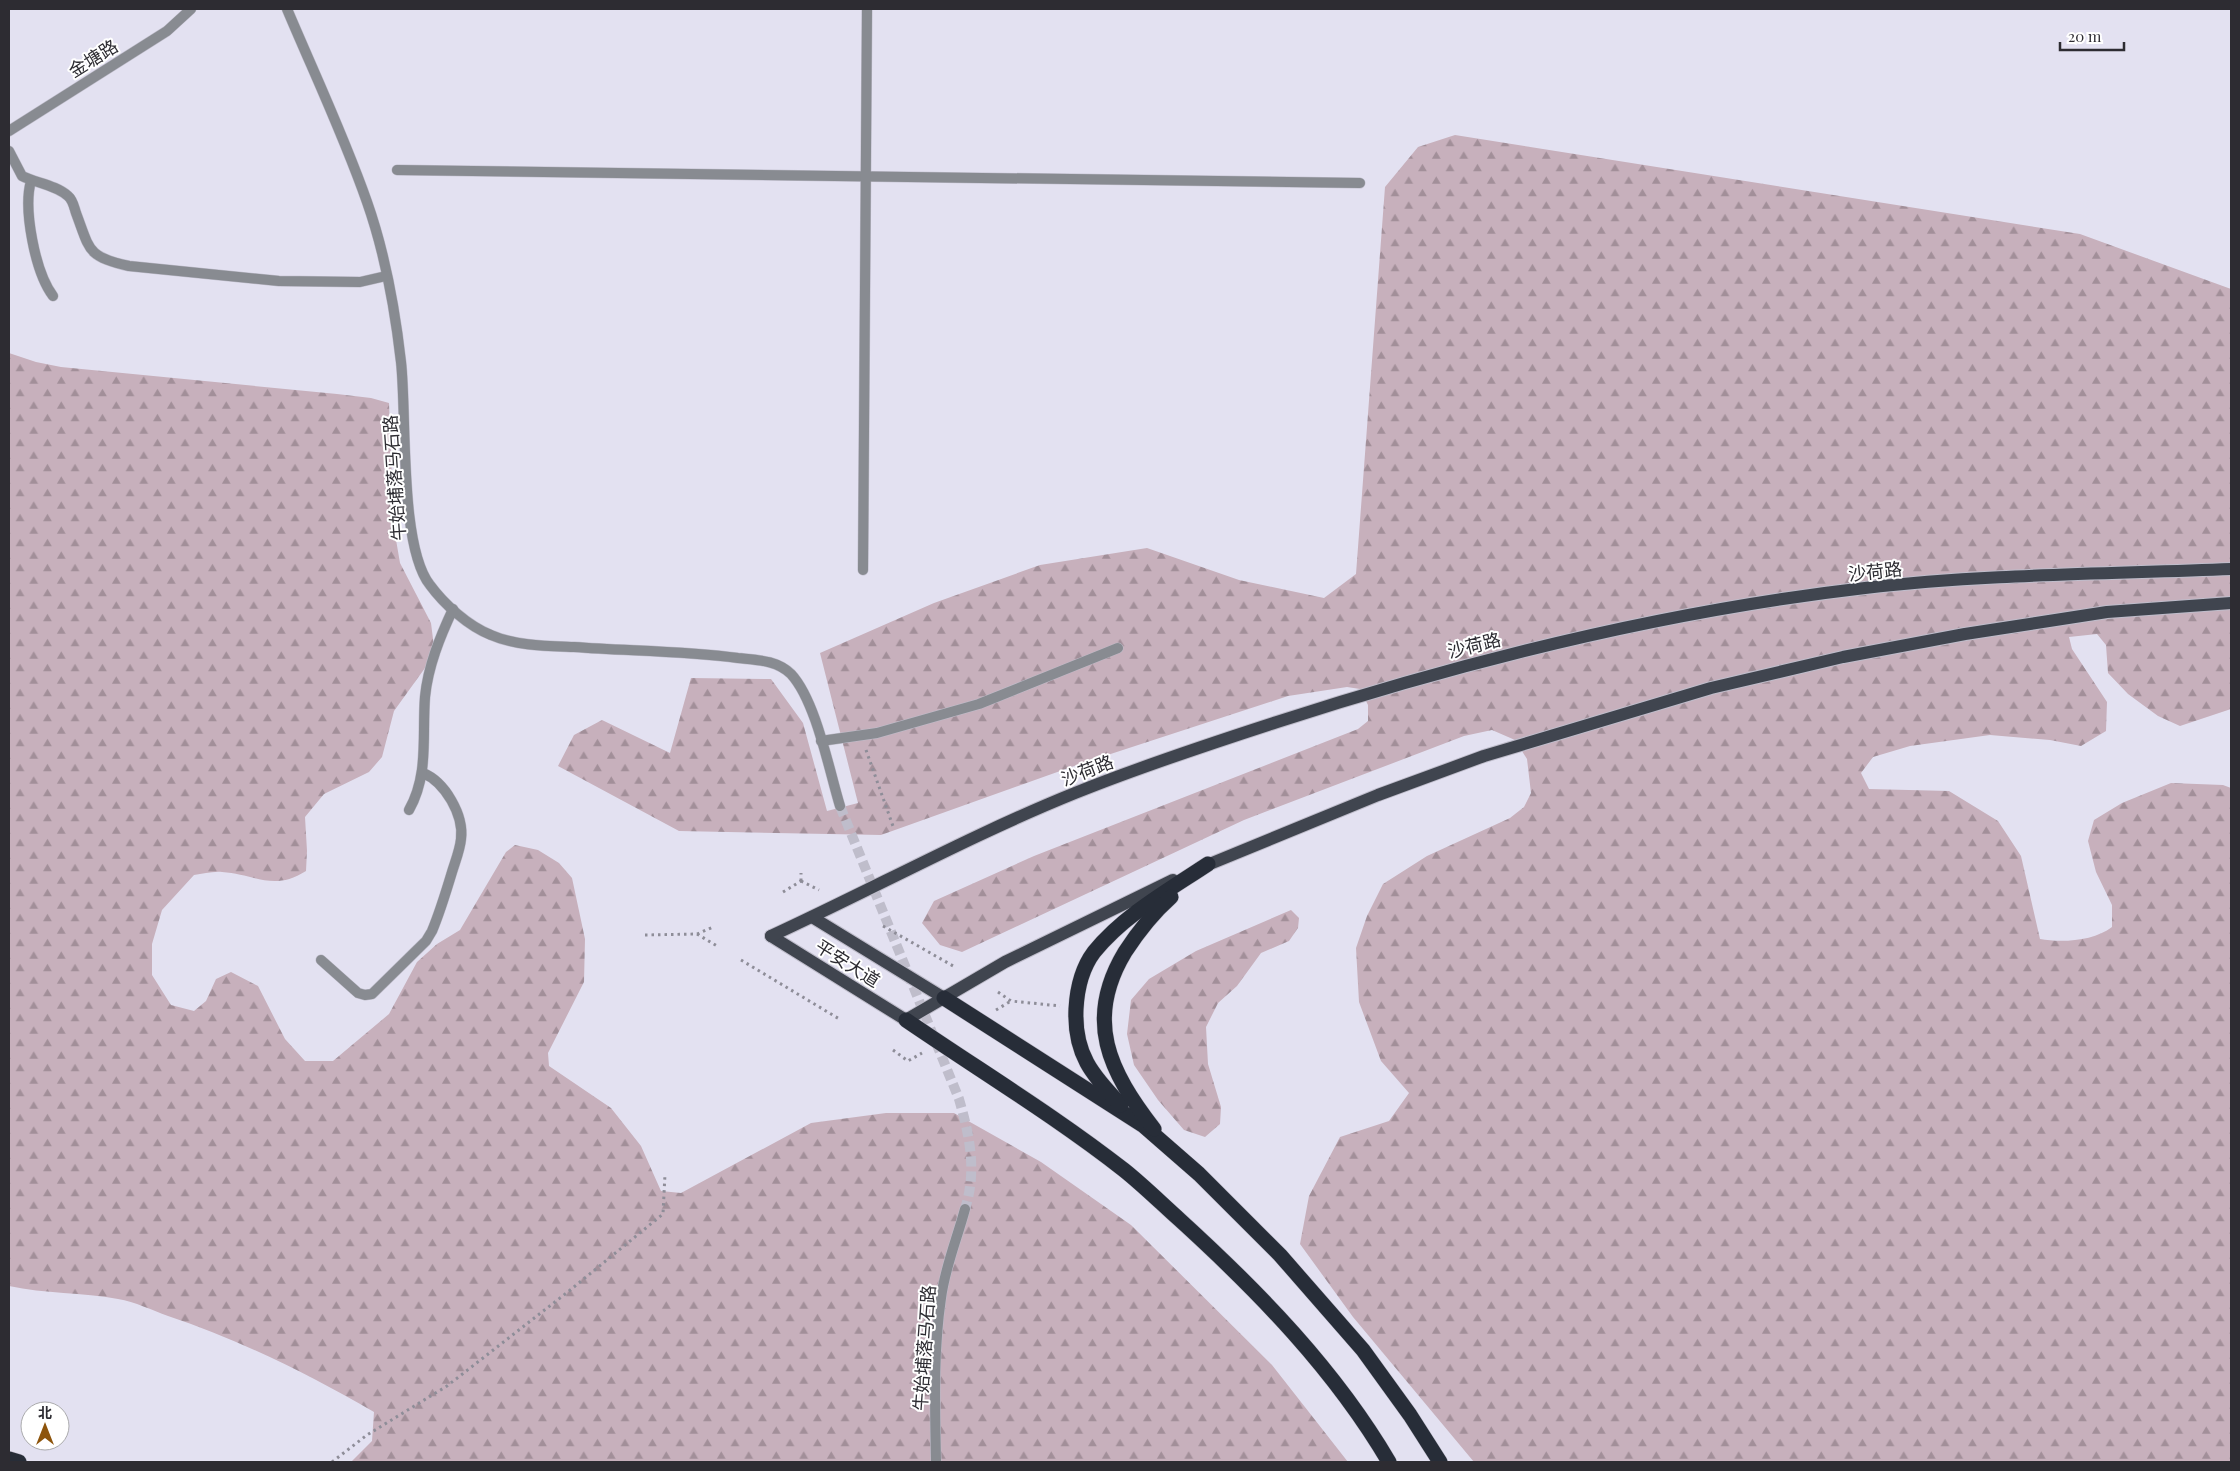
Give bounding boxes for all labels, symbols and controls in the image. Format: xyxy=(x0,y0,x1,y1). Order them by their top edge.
scale bar xyxy=(2060,20,2124,52)
text: 20 m xyxy=(2068,26,2102,46)
street label: 金塘路 xyxy=(64,34,122,82)
street label: 牛始埔落马石路 xyxy=(378,414,410,542)
street label: 沙荷路 xyxy=(1847,556,1903,586)
street label: 沙荷路 xyxy=(1445,627,1503,663)
street label: 沙荷路 xyxy=(1057,749,1117,791)
street label: 平安大道 xyxy=(811,934,885,992)
street label: 牛始埔落马石路 xyxy=(908,1284,940,1412)
north arrow xyxy=(20,1401,70,1451)
text: 北 xyxy=(38,1403,52,1422)

